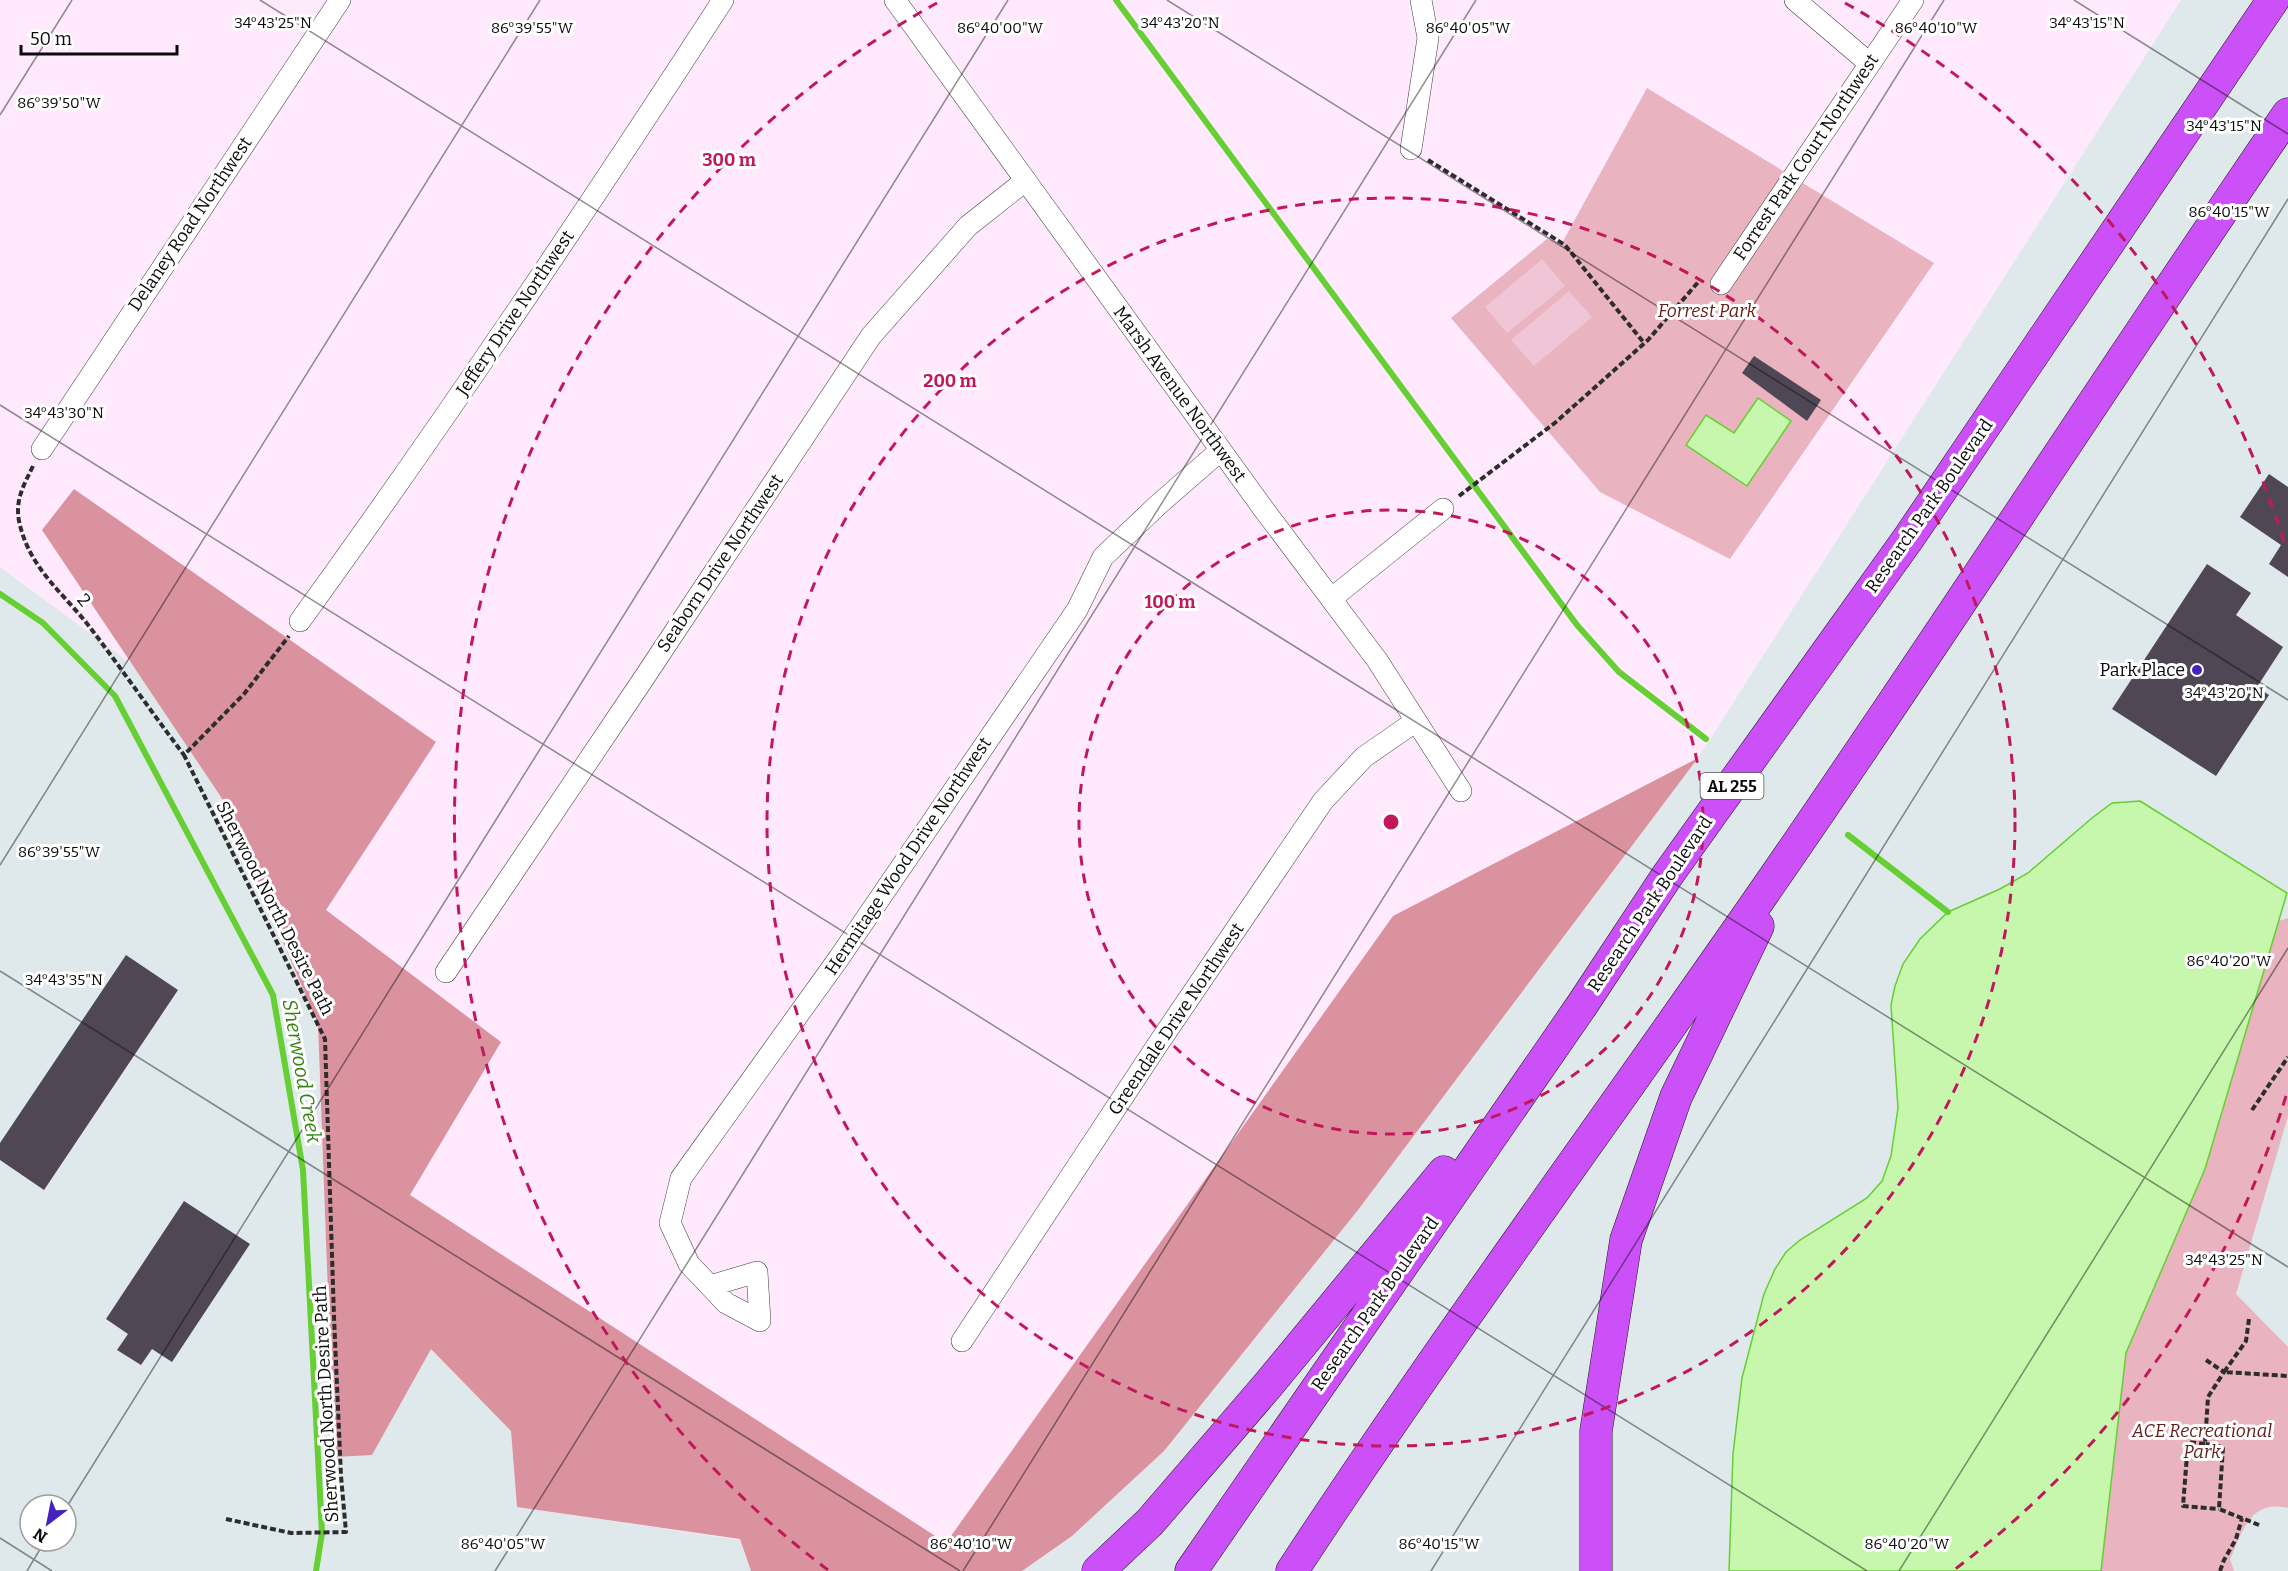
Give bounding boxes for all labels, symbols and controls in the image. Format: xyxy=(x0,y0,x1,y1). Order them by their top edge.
text: 34°43'25"N xyxy=(234,14,312,32)
text: 34°43'20"N xyxy=(1140,14,1220,32)
text: 34°43'15"N xyxy=(2049,14,2125,32)
scale bar xyxy=(21,18,177,56)
text: 86°39'55"W xyxy=(491,19,574,37)
text: 86°40'00"W xyxy=(957,19,1044,37)
text: 86°40'05"W xyxy=(1426,19,1511,37)
text: 86°40'10"W xyxy=(1895,19,1978,37)
text: 50 m xyxy=(30,28,72,50)
street label: Forrest Park Court Northwest xyxy=(1729,49,1884,264)
text: 86°39'50"W xyxy=(17,94,101,112)
text: 34°43'15"N xyxy=(2186,117,2262,135)
street label: Delaney Road Northwest xyxy=(123,132,257,315)
text: 300 m xyxy=(702,149,756,171)
text: 86°40'15"W xyxy=(2188,203,2270,221)
street label: Jeffery Drive Northwest xyxy=(451,226,579,401)
park label: Forrest Park xyxy=(1658,300,1756,322)
street label: Marsh Avenue Northwest xyxy=(1109,302,1251,487)
text: 200 m xyxy=(923,370,977,392)
text: 34°43'30"N xyxy=(24,404,104,422)
street label: Research Park Boulevard xyxy=(1861,415,1998,597)
street label: Seaborn Drive Northwest xyxy=(652,469,788,656)
street label: 2 xyxy=(72,589,96,611)
text: 100 m xyxy=(1144,591,1196,613)
place label: Park Place xyxy=(2099,659,2185,681)
marker: Park Place xyxy=(2190,663,2204,677)
text: 34°43'20"N xyxy=(2184,684,2264,702)
street label: Hermitage Wood Drive Northwest xyxy=(820,733,996,979)
road number: AL 255 xyxy=(1700,773,1764,799)
street label: Sherwood North Desire Path xyxy=(211,797,339,1019)
centre of rings xyxy=(1381,812,1401,832)
street label: Research Park Boulevard xyxy=(1583,812,1717,996)
text: 86°39'55"W xyxy=(18,843,101,861)
street label: Greendale Drive Northwest xyxy=(1103,918,1249,1119)
text: 86°40'20"W xyxy=(2187,952,2272,970)
text: 34°43'35"N xyxy=(25,971,103,989)
water label: Sherwood Creek xyxy=(278,997,327,1145)
street label: Research Park Boulevard xyxy=(1307,1213,1444,1395)
text: 34°43'25"N xyxy=(2185,1251,2263,1269)
street label: Sherwood North Desire Path xyxy=(309,1285,343,1523)
park label: ACE Recreational Park xyxy=(2131,1420,2272,1463)
north arrow xyxy=(18,1493,78,1553)
text: N xyxy=(30,1524,51,1547)
text: 86°40'05"W xyxy=(461,1535,546,1553)
text: 86°40'10"W xyxy=(930,1535,1013,1553)
text: 86°40'15"W xyxy=(1398,1535,1480,1553)
text: 86°40'20"W xyxy=(1865,1535,1950,1553)

